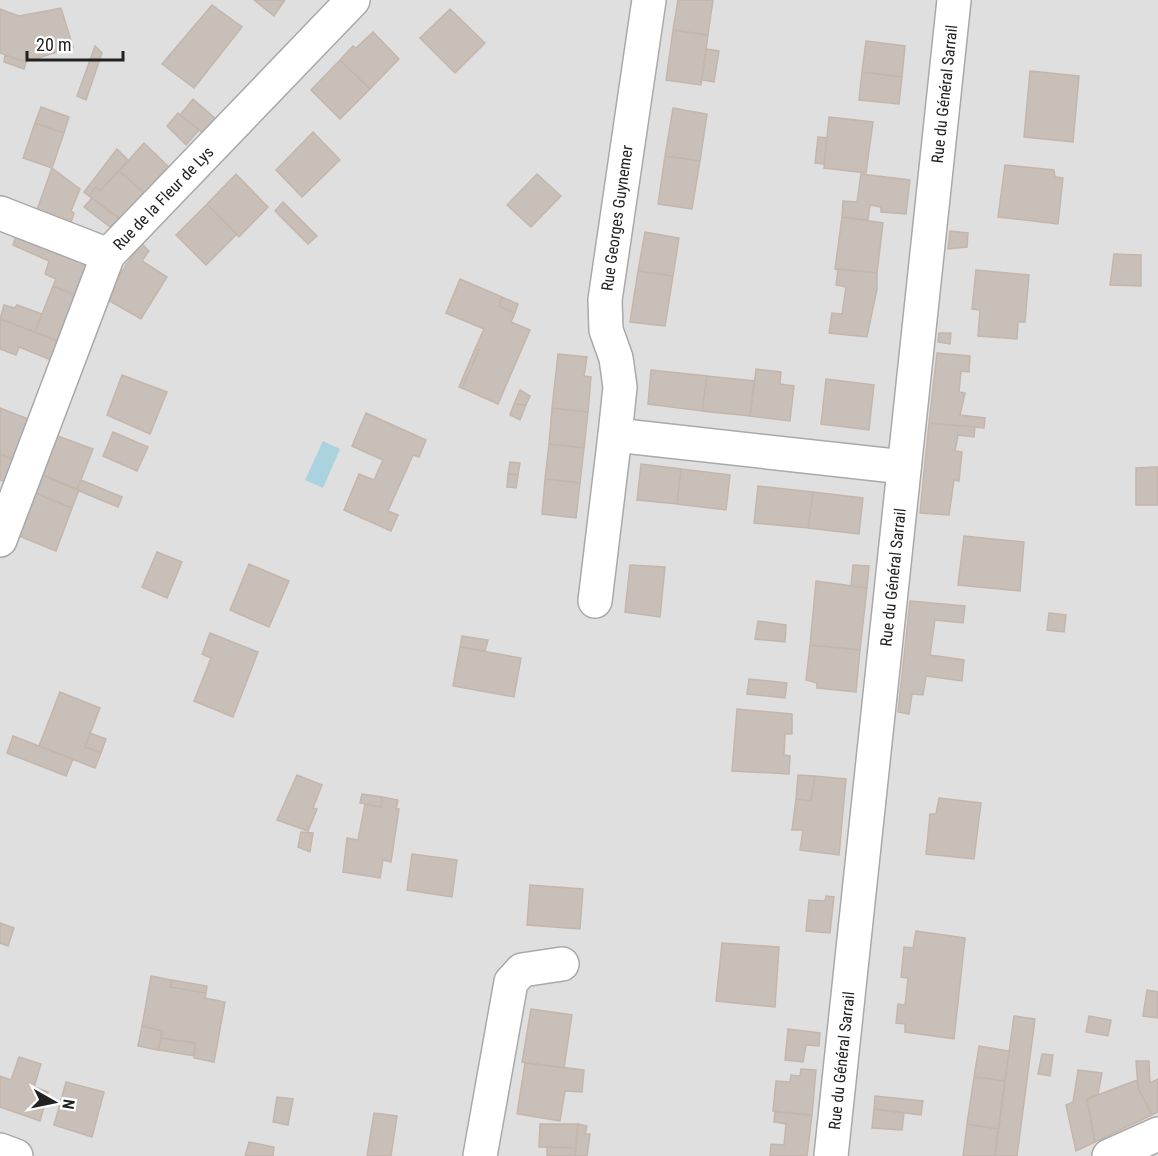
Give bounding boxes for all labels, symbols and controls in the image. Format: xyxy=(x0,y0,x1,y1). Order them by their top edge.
scale bar xyxy=(27,24,123,62)
street label: Rue du Général Sarrail xyxy=(927,24,961,164)
text: 20 m xyxy=(36,34,71,55)
street label: Rue de la Fleur de Lys xyxy=(109,142,217,254)
street label: Rue Georges Guynemer xyxy=(597,144,637,292)
street label: Rue du Général Sarrail xyxy=(876,507,909,647)
street label: Rue du Général Sarrail xyxy=(824,990,858,1131)
north arrow xyxy=(24,1072,84,1132)
text: N xyxy=(58,1098,78,1111)

